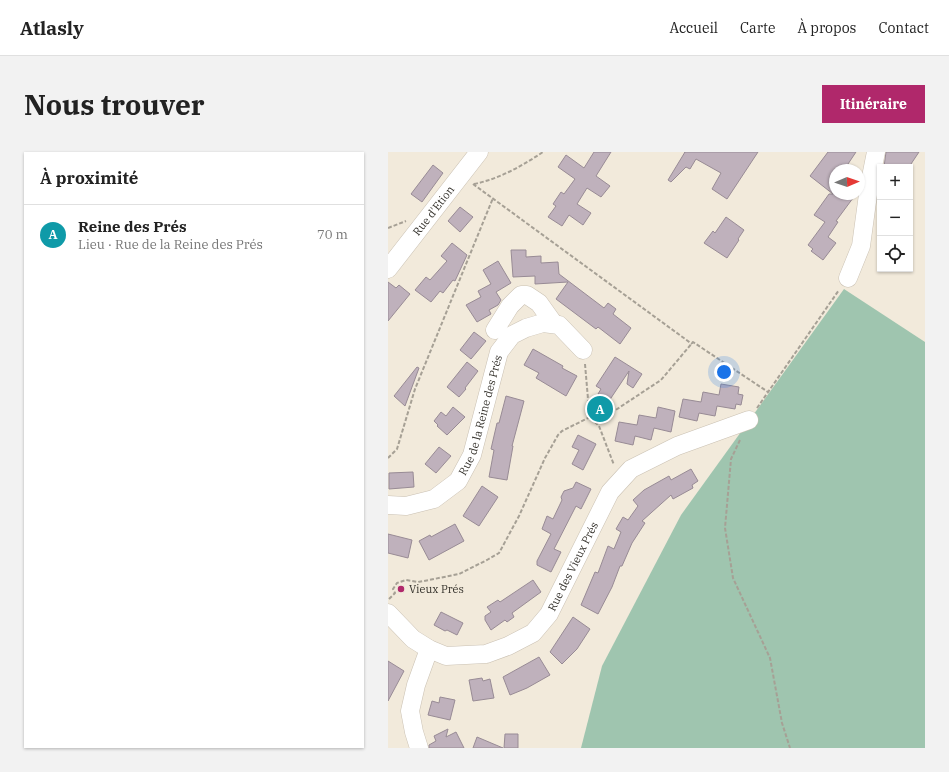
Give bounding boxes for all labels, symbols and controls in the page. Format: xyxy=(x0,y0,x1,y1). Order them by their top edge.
text: Atlasly xyxy=(20,16,84,40)
text: Accueil xyxy=(669,19,718,37)
text: Carte xyxy=(740,19,775,37)
text: À propos xyxy=(797,19,856,37)
text: Contact xyxy=(878,19,929,37)
button: Itinéraire xyxy=(822,85,925,123)
text: Nous trouver xyxy=(24,86,205,123)
north arrow xyxy=(829,164,865,200)
map controls xyxy=(877,164,913,272)
button: + xyxy=(877,164,913,200)
text: À proximité xyxy=(40,167,138,189)
street label: Rue d'Etion xyxy=(410,183,457,238)
button: − xyxy=(877,200,913,236)
text: Reine des Prés xyxy=(78,217,187,236)
text: A xyxy=(48,226,58,243)
text: 70 m xyxy=(317,226,348,243)
text: Lieu · Rue de la Reine des Prés xyxy=(78,236,263,253)
button: locate xyxy=(877,236,913,272)
street label: Rue de la Reine des Prés xyxy=(455,353,505,478)
your location xyxy=(714,362,734,382)
pin: A xyxy=(587,394,613,424)
street label: Rue des Vieux Prés xyxy=(545,519,601,613)
place label: Vieux Prés xyxy=(409,582,464,596)
marker: Vieux Prés xyxy=(396,584,406,594)

